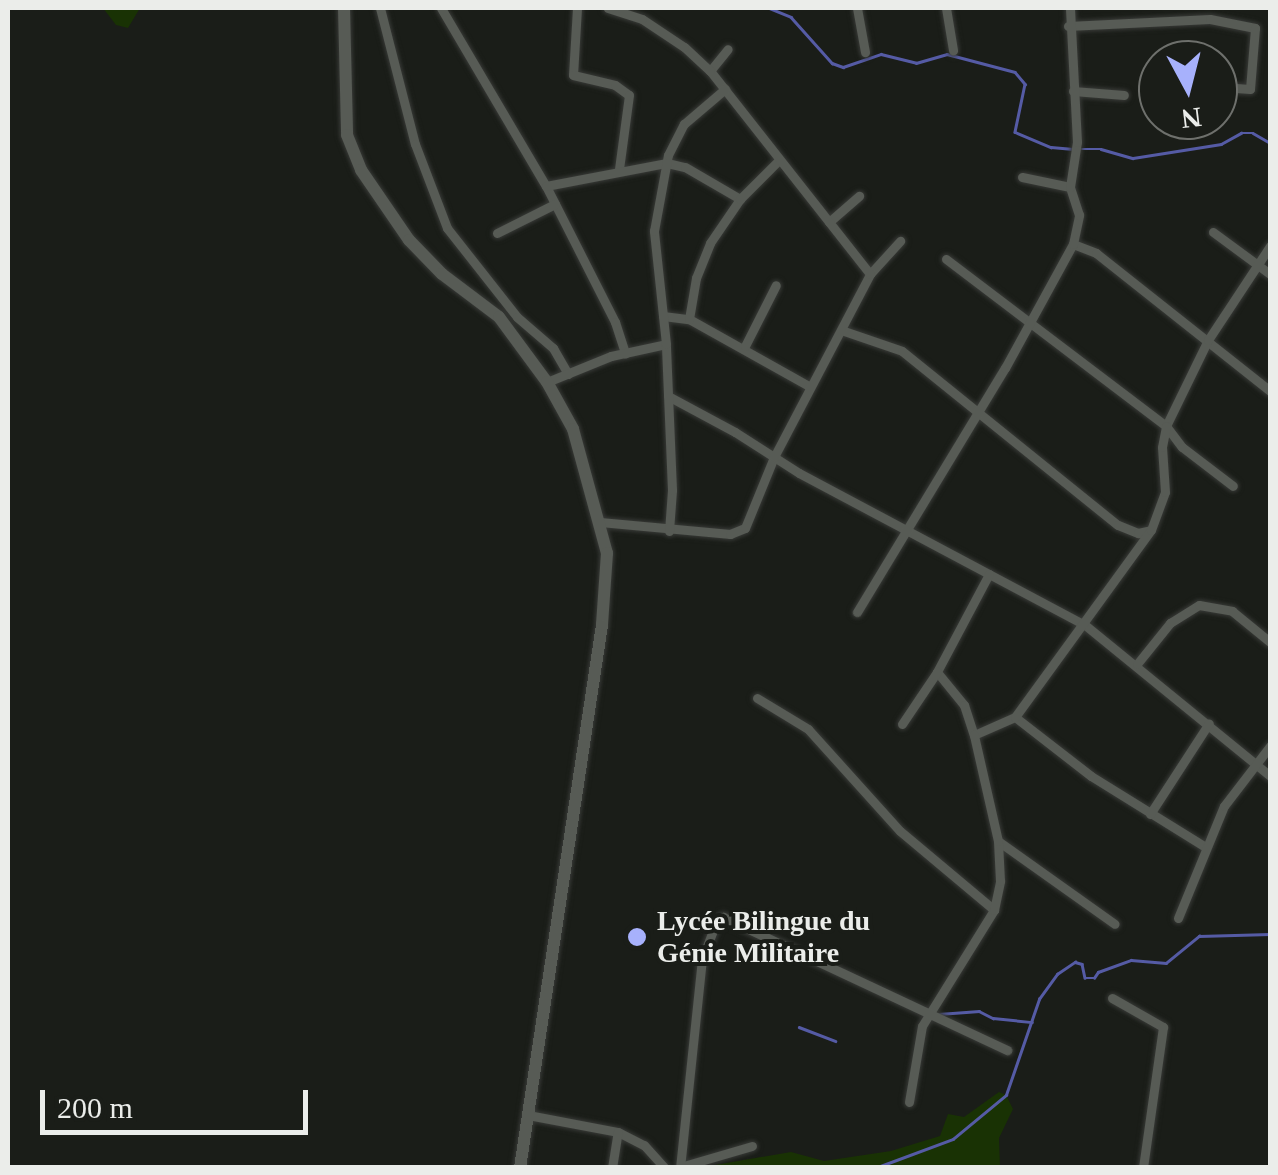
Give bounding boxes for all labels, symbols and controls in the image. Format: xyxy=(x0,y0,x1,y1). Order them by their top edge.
north arrow xyxy=(1138,40,1238,140)
text: N xyxy=(1180,102,1203,135)
place label: Lycée Bilingue du Génie Militaire xyxy=(657,904,870,970)
marker: Lycée Bilingue du Génie Militaire xyxy=(626,926,648,948)
scale bar xyxy=(45,1070,312,1132)
text: 200 m xyxy=(57,1091,133,1124)

